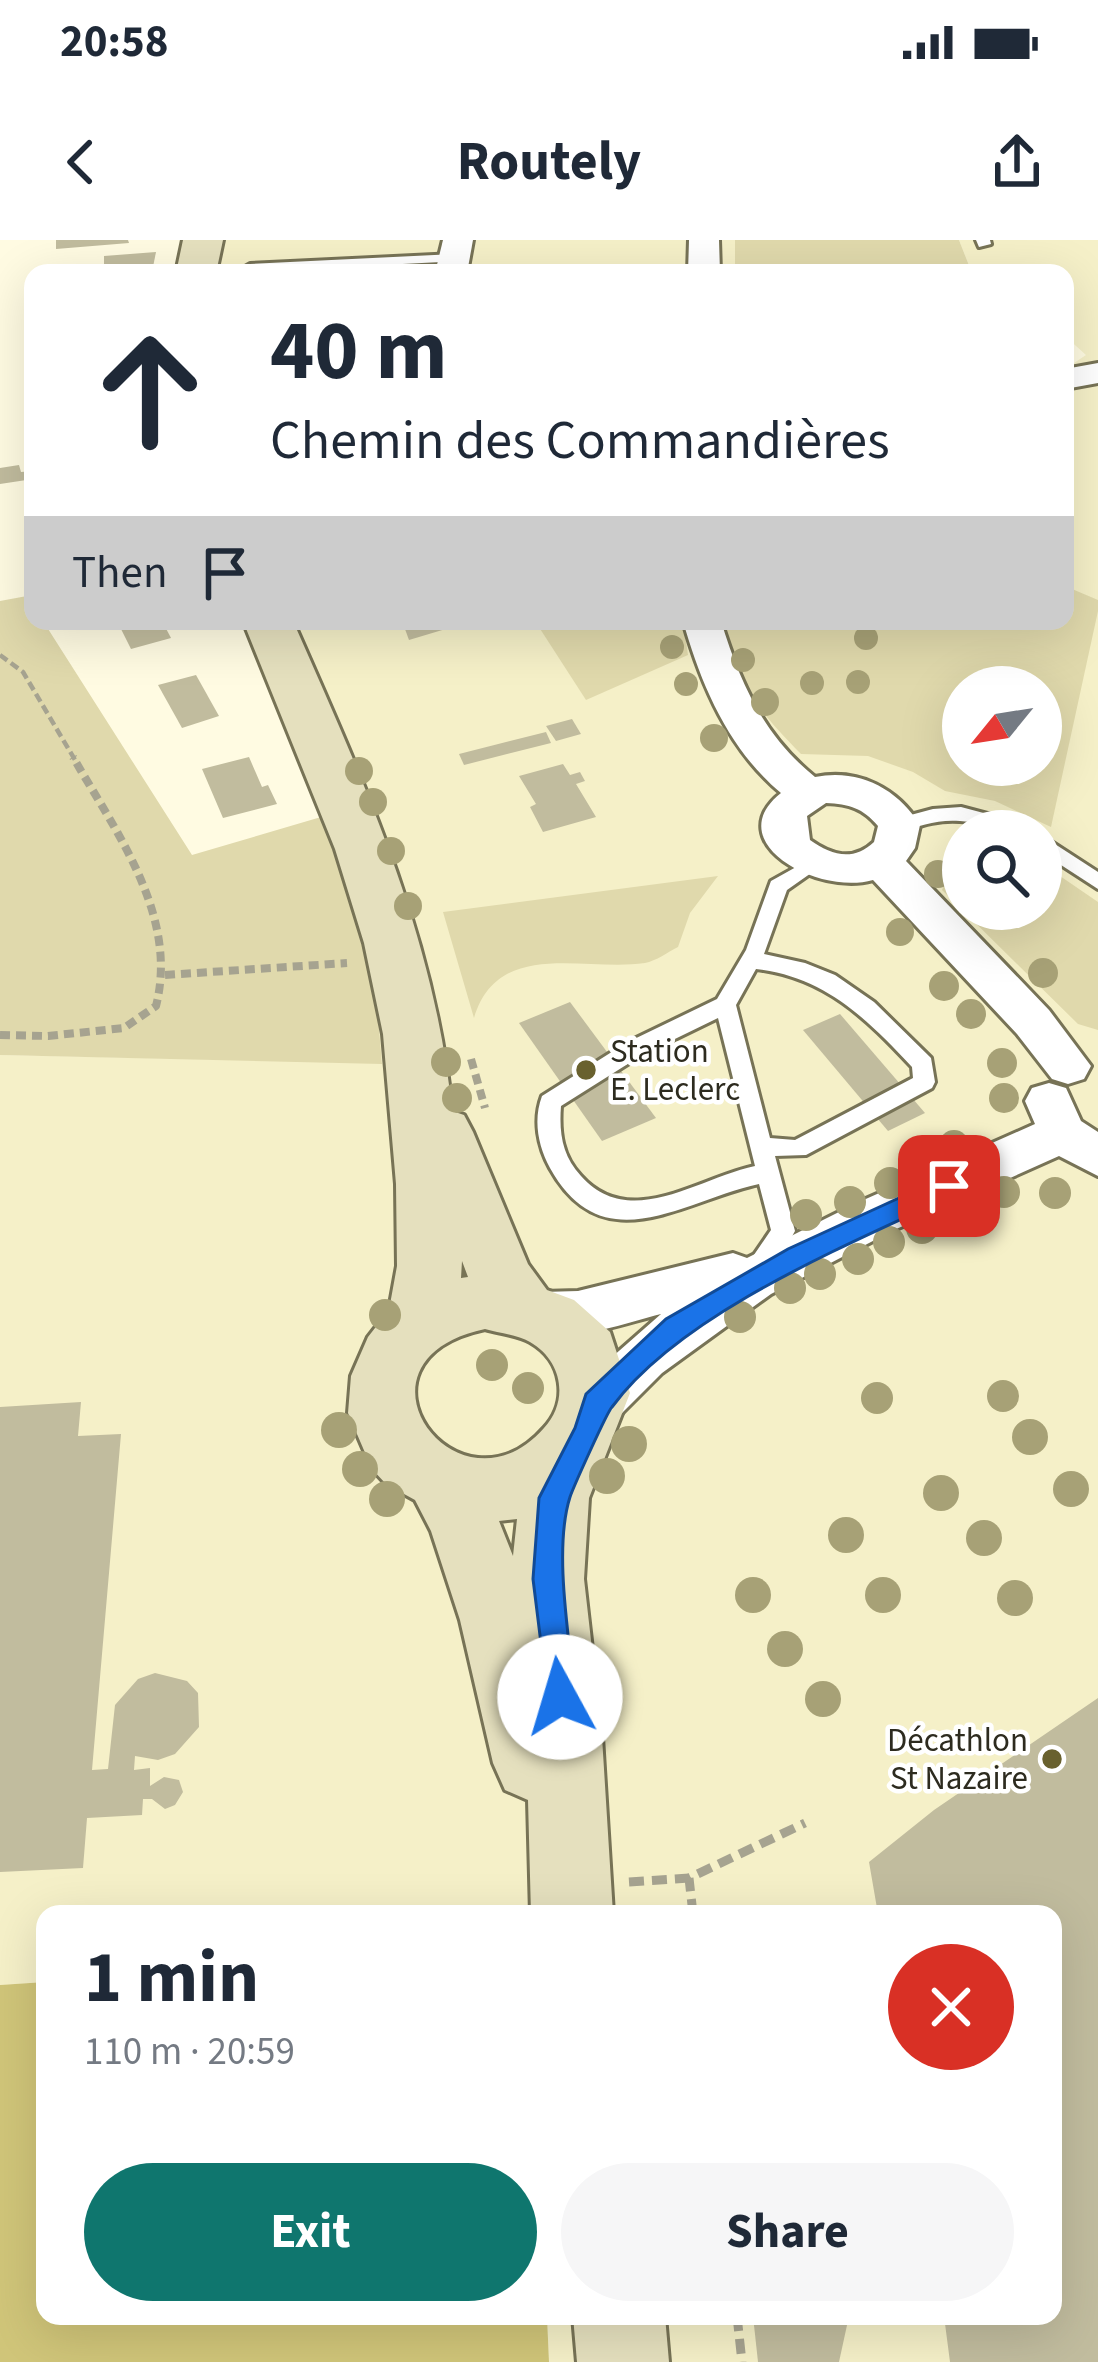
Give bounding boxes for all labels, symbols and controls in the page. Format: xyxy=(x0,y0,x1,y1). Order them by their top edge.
text: 20:58 xyxy=(60,10,169,74)
text: Routely xyxy=(457,124,641,201)
icon: back xyxy=(48,129,114,195)
icon: share xyxy=(984,129,1050,195)
text: 40 m xyxy=(270,292,448,412)
icon: ahead xyxy=(72,312,228,468)
text: Chemin des Commandières xyxy=(270,403,890,480)
icon: arrive xyxy=(192,540,258,606)
text: Then xyxy=(72,541,168,605)
north arrow xyxy=(942,666,1062,786)
map controls xyxy=(942,666,1062,930)
button: search xyxy=(942,810,1062,930)
place label: Station E. Leclerc xyxy=(610,1028,740,1113)
marker: Station E. Leclerc xyxy=(573,1057,599,1083)
pin xyxy=(898,1135,1000,1237)
icon: arrive xyxy=(916,1153,982,1219)
position arrow xyxy=(497,1634,623,1760)
place label: Décathlon St Nazaire xyxy=(887,1717,1028,1802)
marker: Décathlon St Nazaire xyxy=(1039,1746,1065,1772)
text: 1 min xyxy=(84,1927,259,2030)
button: close xyxy=(888,1944,1014,2070)
text: 110 m · 20:59 xyxy=(84,2024,295,2080)
button: Exit xyxy=(84,2163,537,2301)
button: Share xyxy=(561,2163,1014,2301)

